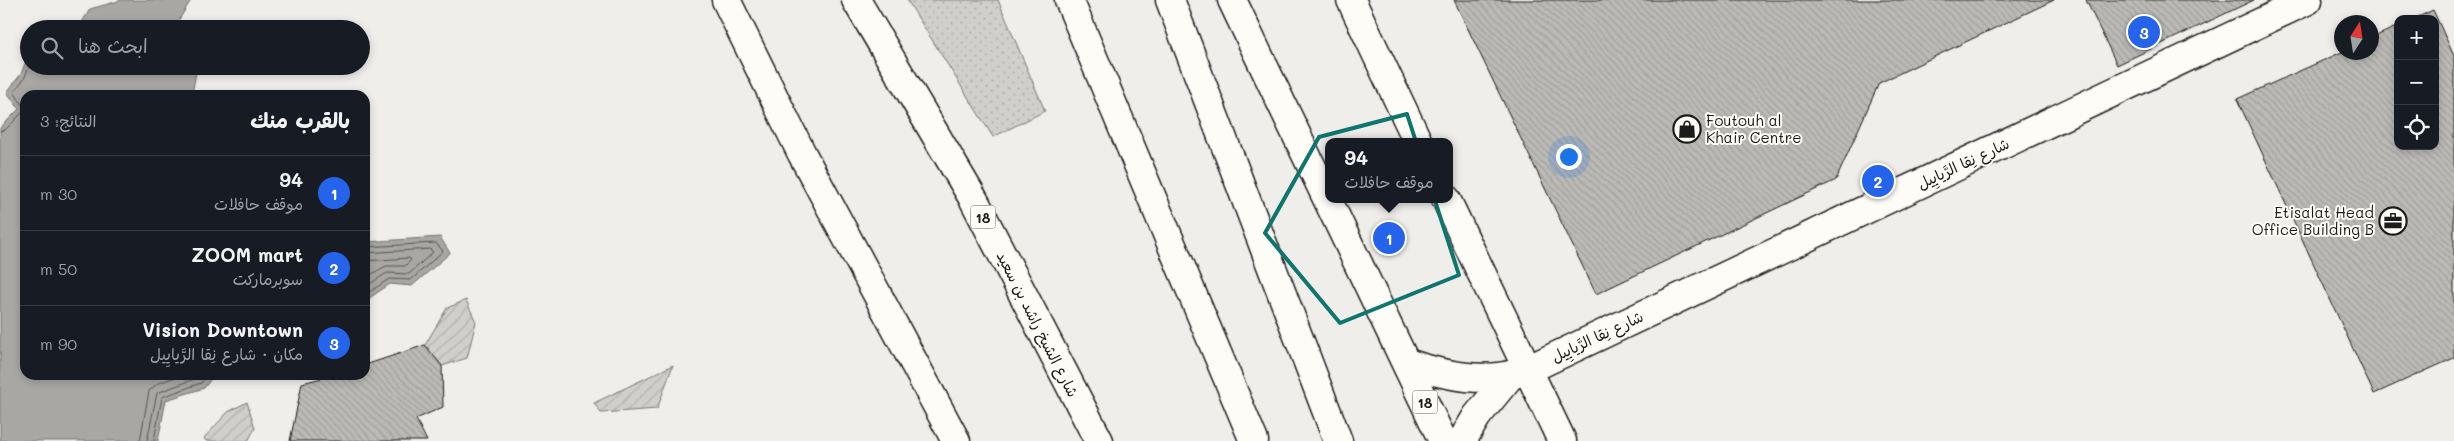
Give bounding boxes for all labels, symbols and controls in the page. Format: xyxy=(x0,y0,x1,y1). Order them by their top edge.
pin: 3 xyxy=(2128,13,2160,51)
north arrow xyxy=(2334,15,2379,60)
map controls xyxy=(2394,15,2439,150)
button: + xyxy=(2394,15,2439,60)
search box xyxy=(20,20,370,75)
text: ابحث هنا xyxy=(78,33,148,58)
icon: search xyxy=(38,34,66,62)
button: − xyxy=(2394,60,2439,105)
button: locate xyxy=(2394,105,2439,150)
text: بالقرب منك xyxy=(250,106,350,133)
text: النتائج: 3 xyxy=(40,110,96,131)
place label: Foutouh al Khair Centre xyxy=(1706,110,1802,147)
shop icon: Foutouh al Khair Centre xyxy=(1672,114,1702,144)
street label: شارع نِقا الرَّيايِيل xyxy=(1914,133,2013,195)
popup xyxy=(1325,138,1453,203)
your location xyxy=(1556,144,1582,170)
text: 94 xyxy=(1345,145,1368,170)
pin: 2 xyxy=(1862,162,1894,200)
text: 94 xyxy=(280,167,303,192)
text: موقف حافلات xyxy=(1345,171,1433,192)
text: 30 m xyxy=(40,183,77,204)
text: 1 xyxy=(330,183,338,204)
text: موقف حافلات xyxy=(214,193,303,214)
place label: Etisalat Head Office Building B xyxy=(2252,202,2374,239)
road number: 18 xyxy=(970,206,996,228)
office icon: Etisalat Head Office Building B xyxy=(2378,206,2408,236)
pin: 1 xyxy=(1373,219,1405,257)
text: ZOOM mart xyxy=(191,242,303,267)
street label: شارع الشيخ راشد بن سعيد xyxy=(992,248,1083,401)
text: 50 m xyxy=(40,258,77,279)
text: 2 xyxy=(330,258,338,279)
text: سوبرماركت xyxy=(233,268,303,289)
street label: شارع نِقا الرَّيايِيل xyxy=(1548,306,1647,368)
text: Vision Downtown xyxy=(143,317,303,342)
text: 90 m xyxy=(40,333,77,354)
text: 3 xyxy=(329,333,339,354)
text: مكان · شارع نِقا الرَّيايِيل xyxy=(150,343,303,364)
road number: 18 xyxy=(1412,391,1438,414)

